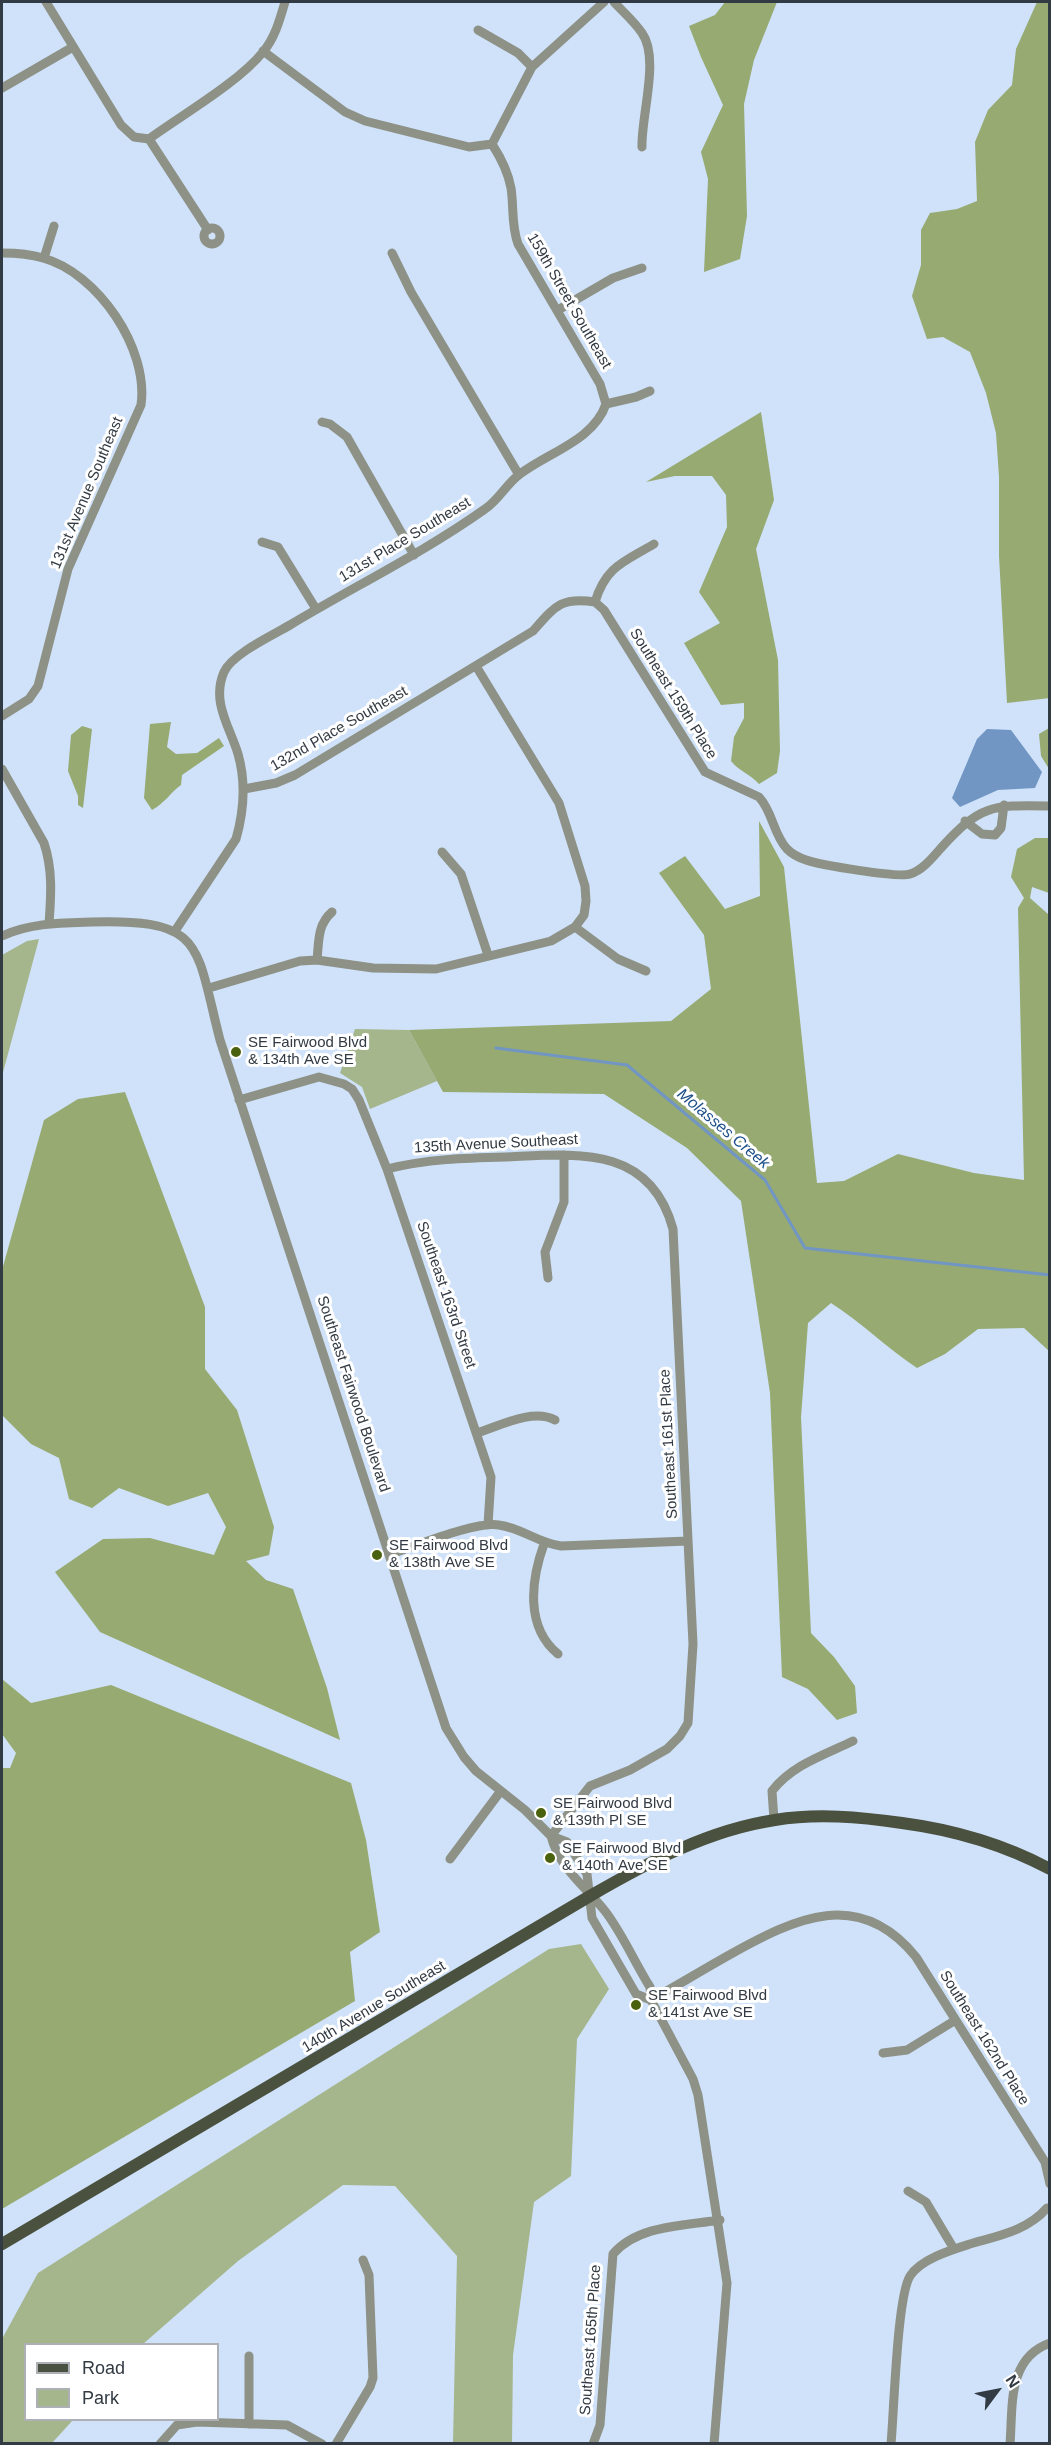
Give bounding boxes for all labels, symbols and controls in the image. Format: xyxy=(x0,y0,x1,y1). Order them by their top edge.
street label: 159th Street Southeast xyxy=(523,230,615,372)
street label: 131st Avenue Southeast xyxy=(47,414,127,572)
street label: 131st Place Southeast xyxy=(336,494,474,586)
street label: Southeast 159th Place xyxy=(625,625,721,763)
street label: 132nd Place Southeast xyxy=(267,682,411,776)
place label: SE Fairwood Blvd & 134th Ave SE xyxy=(248,1034,367,1069)
marker: SE Fairwood Blvd & 134th Ave SE xyxy=(229,1045,243,1059)
water label: Molasses Creek xyxy=(673,1085,773,1173)
street label: 135th Avenue Southeast xyxy=(414,1131,578,1157)
street label: Southeast 163rd Street xyxy=(412,1219,480,1371)
street label: Southeast Fairwood Boulevard xyxy=(313,1294,393,1494)
street label: Southeast 161st Place xyxy=(656,1369,682,1519)
place label: SE Fairwood Blvd & 138th Ave SE xyxy=(389,1537,508,1572)
marker: SE Fairwood Blvd & 138th Ave SE xyxy=(370,1548,384,1562)
place label: SE Fairwood Blvd & 139th Pl SE xyxy=(553,1795,672,1830)
marker: SE Fairwood Blvd & 139th Pl SE xyxy=(534,1806,548,1820)
place label: SE Fairwood Blvd & 140th Ave SE xyxy=(562,1840,681,1875)
marker: SE Fairwood Blvd & 140th Ave SE xyxy=(543,1851,557,1865)
street label: 140th Avenue Southeast xyxy=(299,1957,449,2057)
street label: Southeast 162nd Place xyxy=(935,1967,1033,2109)
place label: SE Fairwood Blvd & 141st Ave SE xyxy=(648,1987,767,2022)
marker: SE Fairwood Blvd & 141st Ave SE xyxy=(629,1998,643,2012)
street label: Southeast 165th Place xyxy=(577,2264,605,2416)
legend xyxy=(24,2343,219,2421)
text: Road xyxy=(82,2358,125,2378)
north arrow xyxy=(967,2361,1027,2421)
text: N xyxy=(1002,2372,1023,2391)
text: Park xyxy=(82,2388,119,2408)

